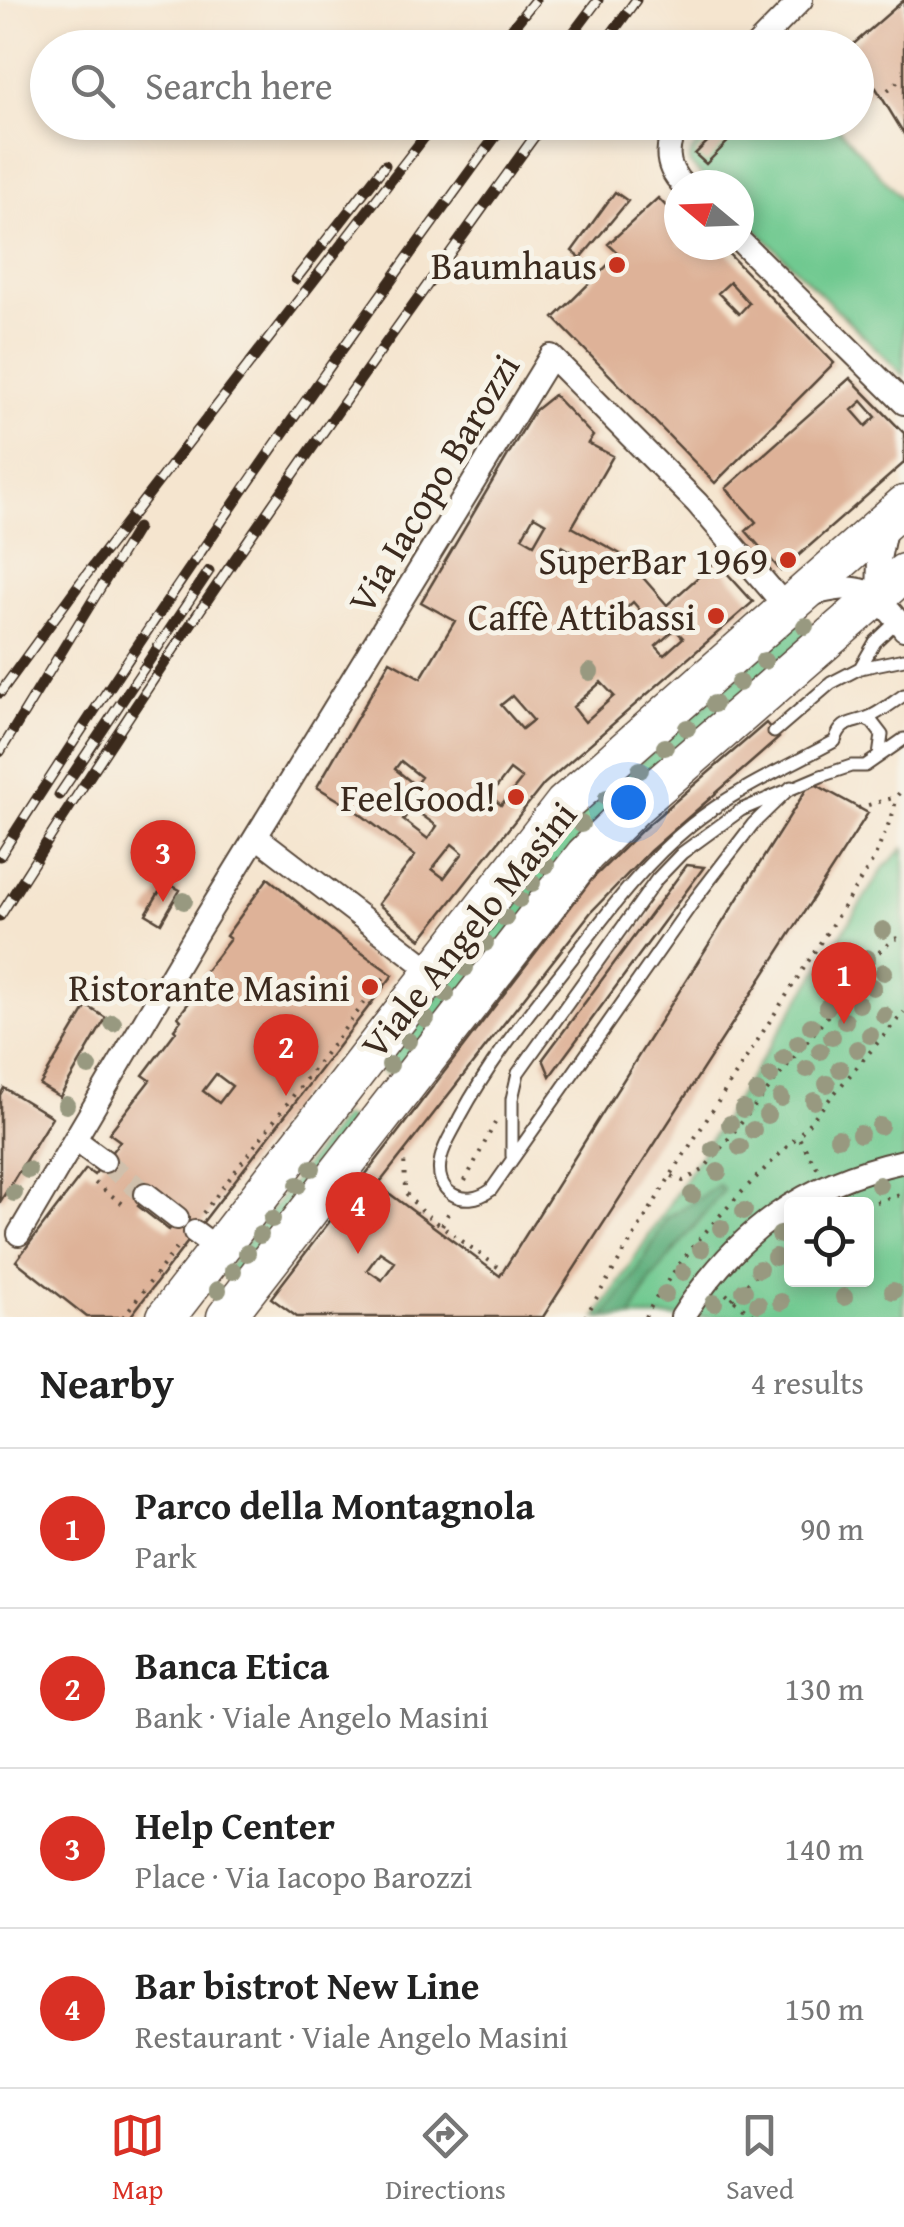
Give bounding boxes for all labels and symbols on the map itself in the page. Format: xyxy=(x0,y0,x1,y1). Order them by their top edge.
north arrow xyxy=(664,170,754,260)
place label: Baumhaus xyxy=(431,237,597,293)
marker: Baumhaus xyxy=(606,254,628,276)
street label: Via Iacopo Barozzi xyxy=(333,343,533,623)
place label: SuperBar 1969 xyxy=(538,532,768,588)
marker: SuperBar 1969 xyxy=(777,549,799,571)
place label: Caffè Attibassi xyxy=(468,588,696,644)
marker: Caffè Attibassi xyxy=(705,605,727,627)
place label: FeelGood! xyxy=(340,769,496,825)
your location xyxy=(603,777,654,828)
marker: FeelGood! xyxy=(505,786,527,808)
street label: Viale Angelo Masini xyxy=(347,788,589,1070)
pin: 3 xyxy=(130,820,196,902)
pin: 1 xyxy=(812,942,876,1024)
place label: Ristorante Masini xyxy=(68,959,350,1015)
marker: Ristorante Masini xyxy=(359,976,381,998)
pin: 2 xyxy=(254,1014,318,1096)
pin: 4 xyxy=(326,1172,390,1254)

